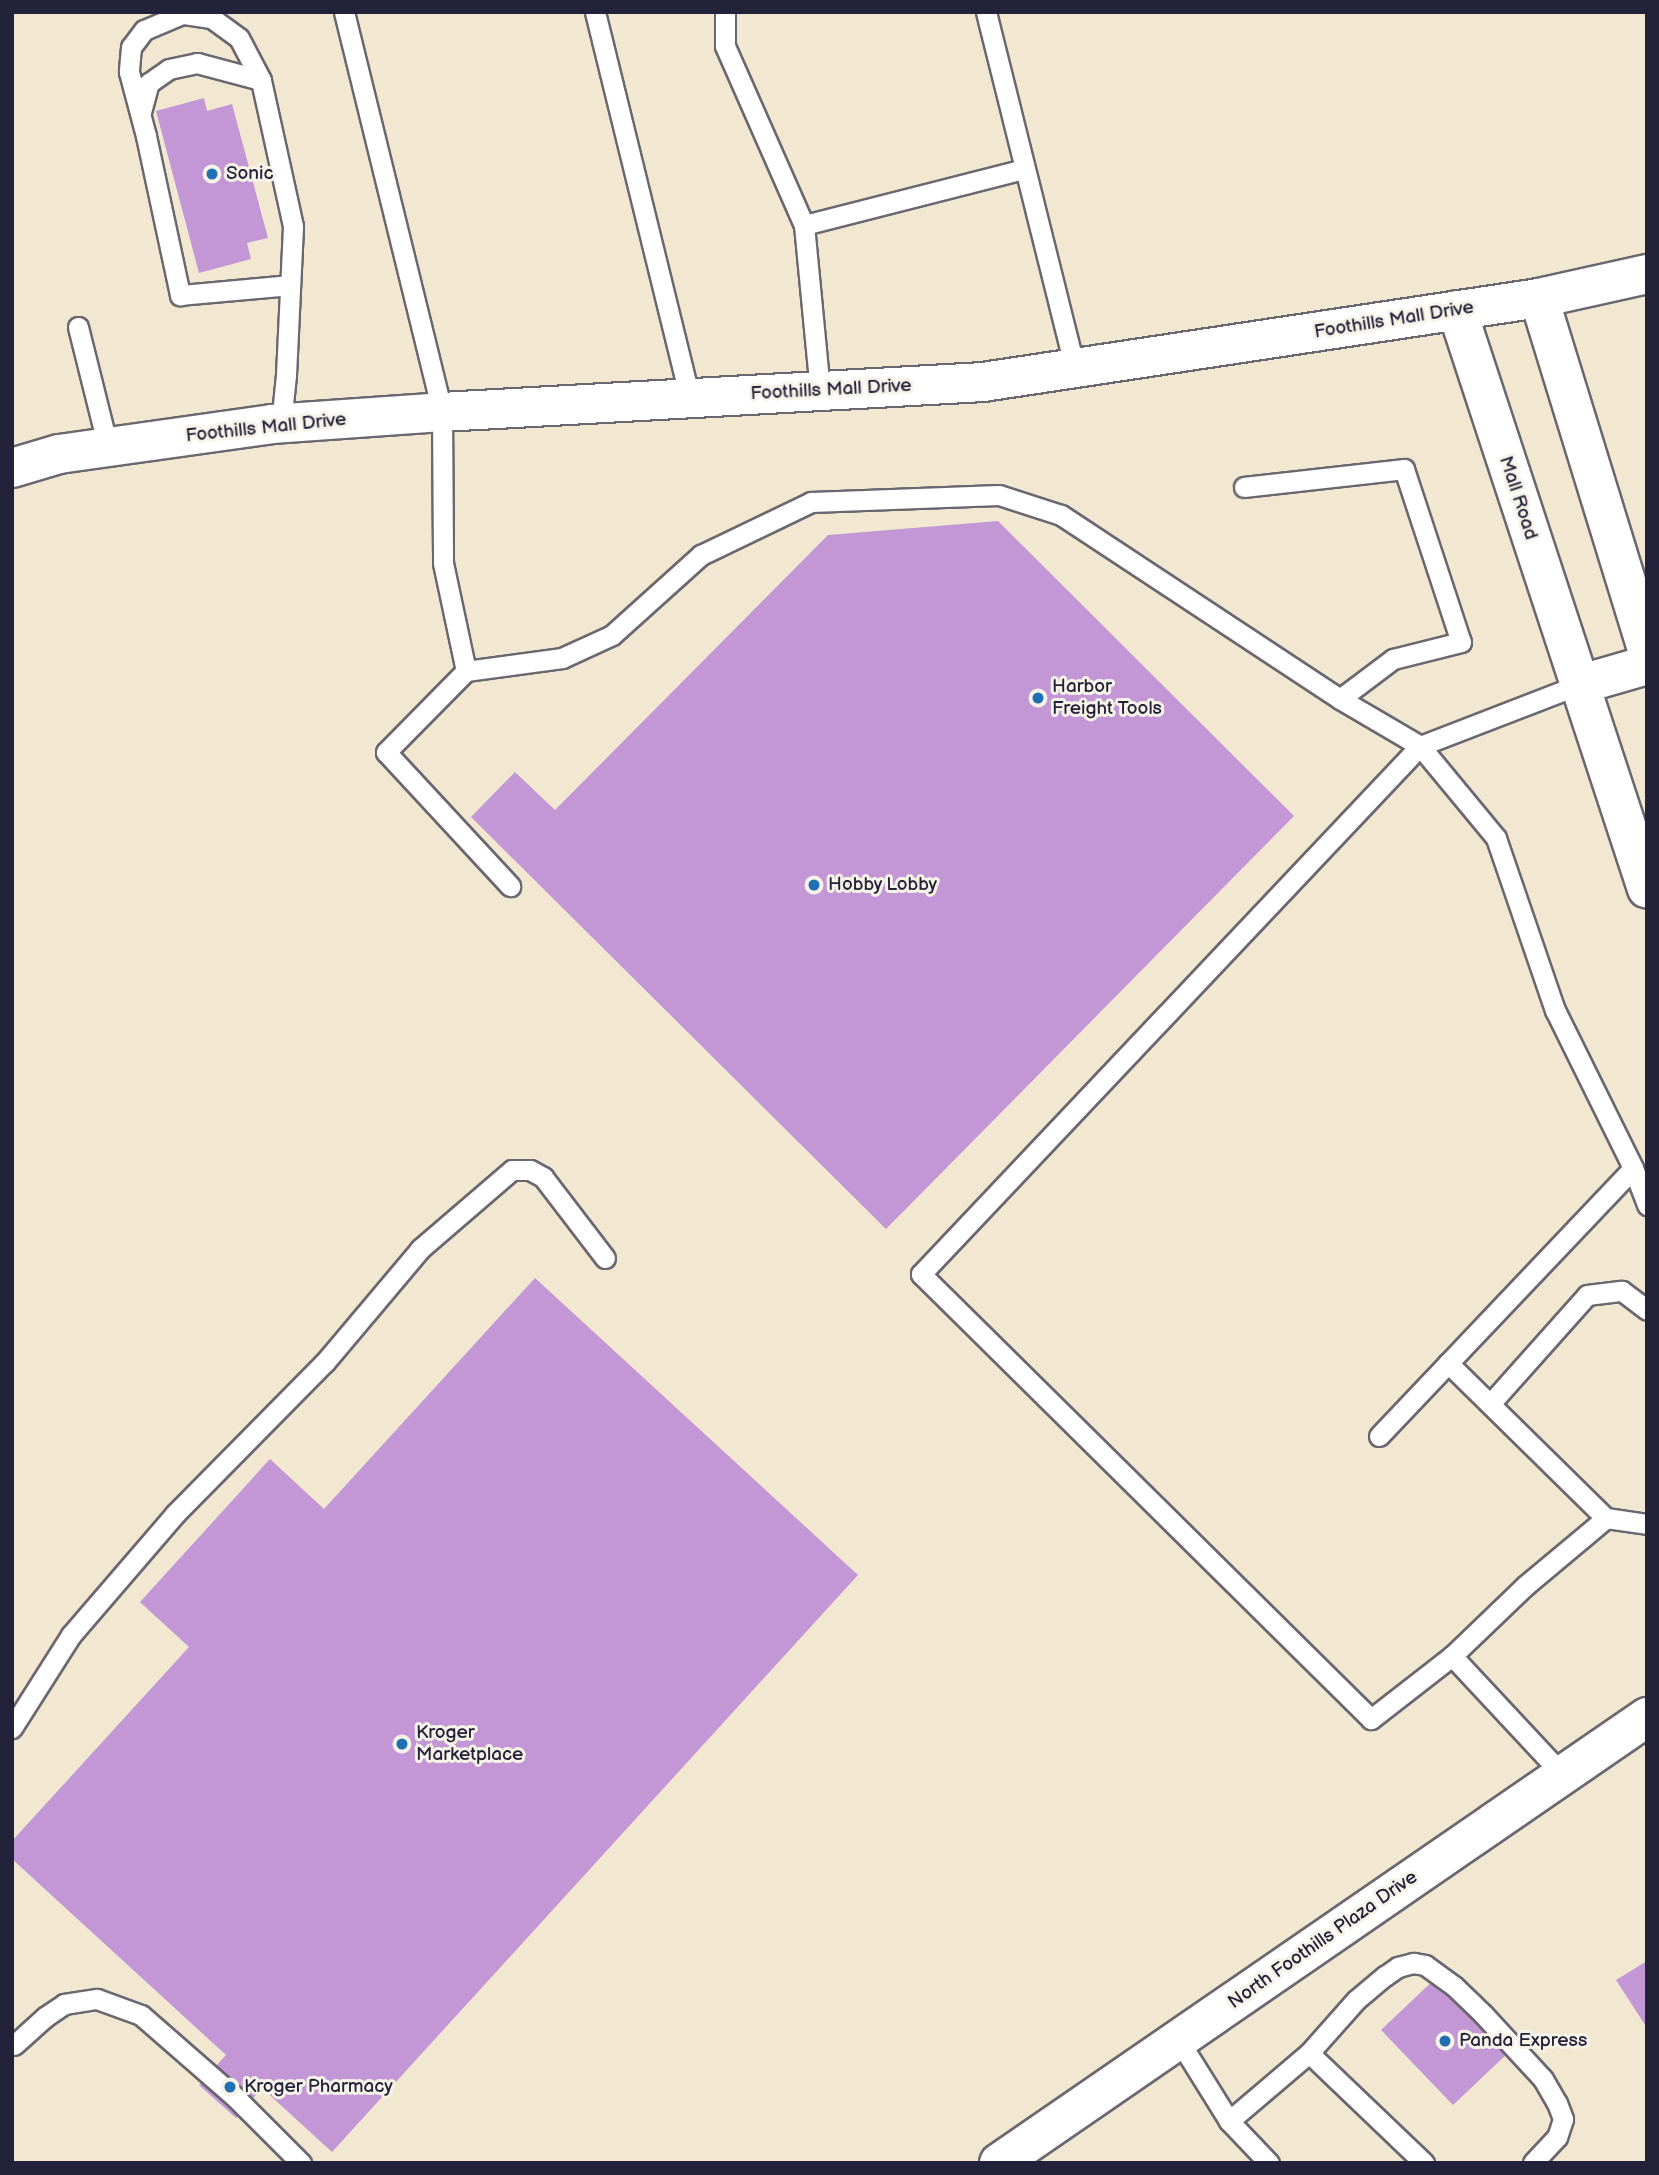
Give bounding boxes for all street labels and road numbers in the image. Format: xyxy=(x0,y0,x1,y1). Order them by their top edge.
street label: Foothills Mall Drive xyxy=(1313,296,1475,344)
street label: Foothills Mall Drive xyxy=(750,374,912,406)
street label: Foothills Mall Drive xyxy=(185,408,347,448)
street label: Mall Road xyxy=(1494,453,1542,543)
street label: North Foothills Plaza Drive xyxy=(1224,1866,1422,2014)

